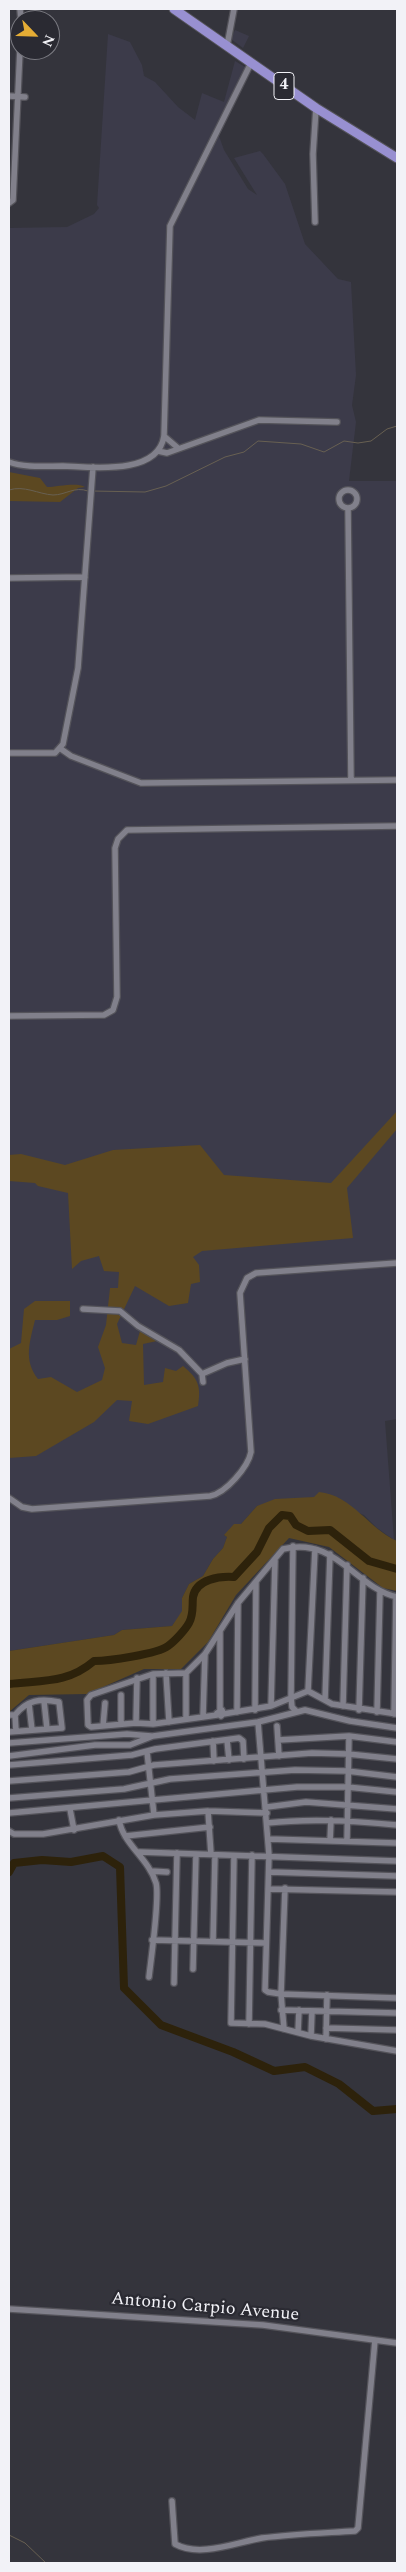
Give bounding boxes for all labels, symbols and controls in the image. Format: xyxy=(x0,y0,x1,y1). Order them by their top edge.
north arrow xyxy=(10,10,60,60)
text: N xyxy=(36,31,60,50)
road number: 4 xyxy=(274,72,294,100)
street label: Antonio Carpio Avenue xyxy=(110,2289,300,2327)

